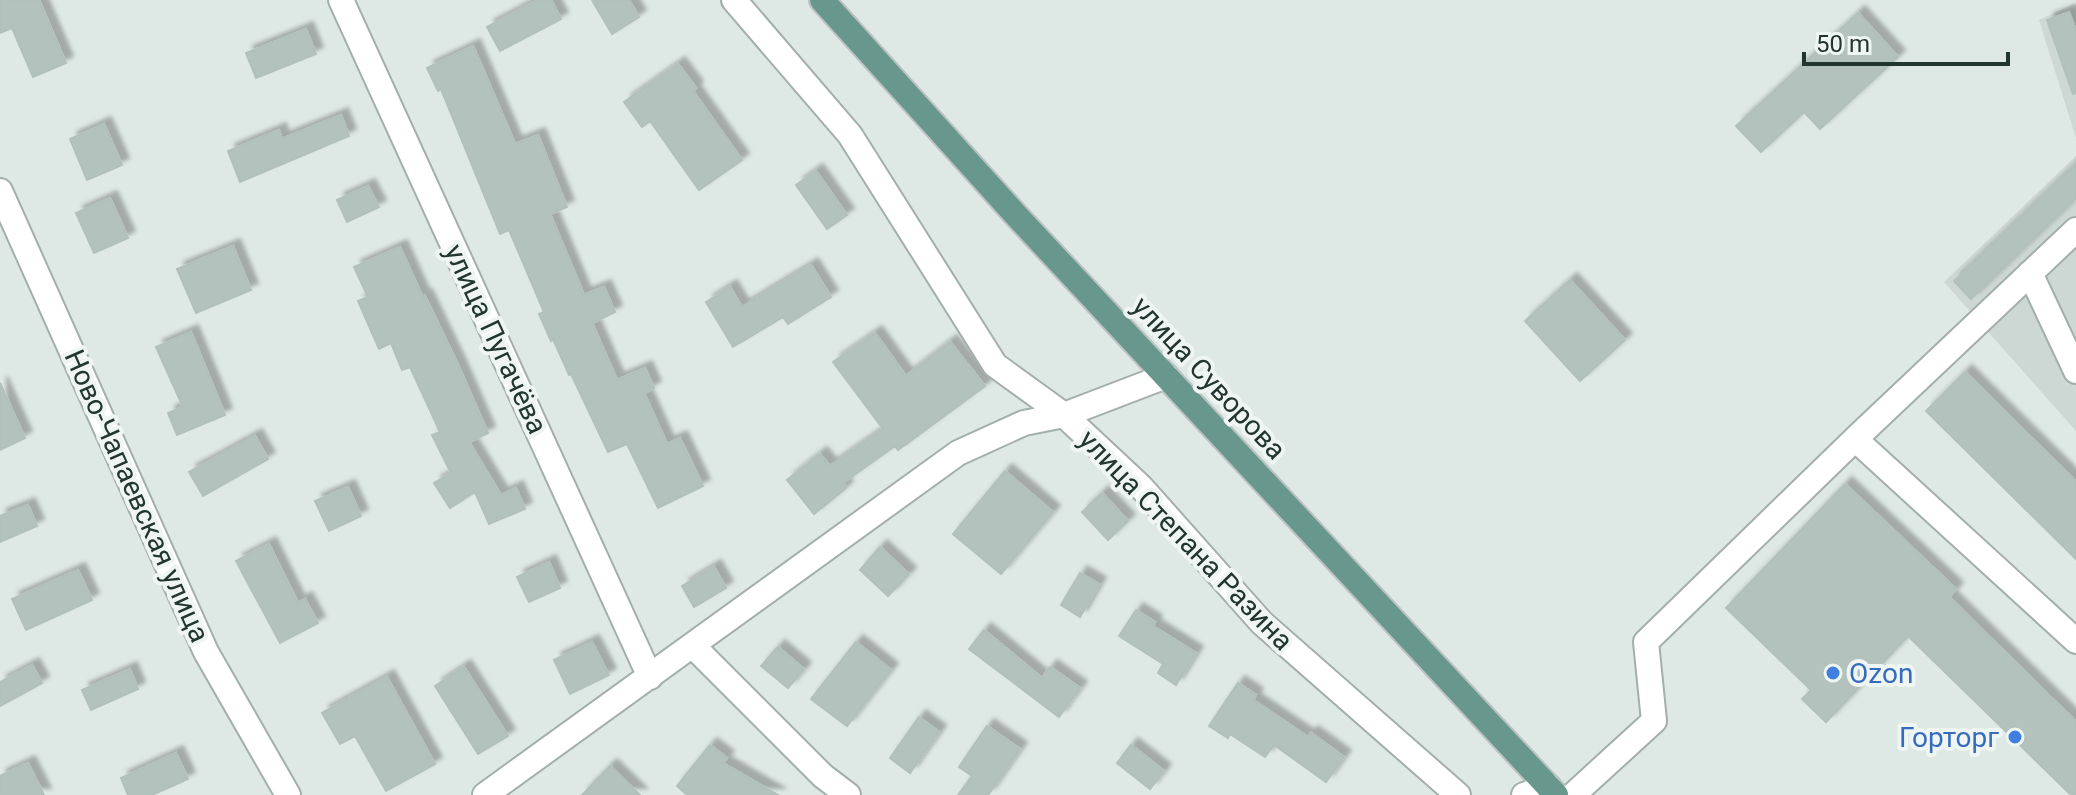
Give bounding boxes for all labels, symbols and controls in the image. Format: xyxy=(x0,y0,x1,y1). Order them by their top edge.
scale bar xyxy=(1804,16,2008,66)
text: 50 m xyxy=(1816,30,1870,58)
street label: улица Пугачёва xyxy=(438,239,554,439)
street label: улица Суворова xyxy=(1125,290,1293,466)
street label: Ново-Чапаевская улица xyxy=(58,345,216,647)
street label: улица Степана Разина xyxy=(1072,423,1300,657)
place label: Ozon xyxy=(1849,657,1913,690)
marker: Ozon xyxy=(1824,664,1842,682)
place label: Горторг xyxy=(1899,721,1999,754)
marker: Горторг xyxy=(2006,728,2024,746)

